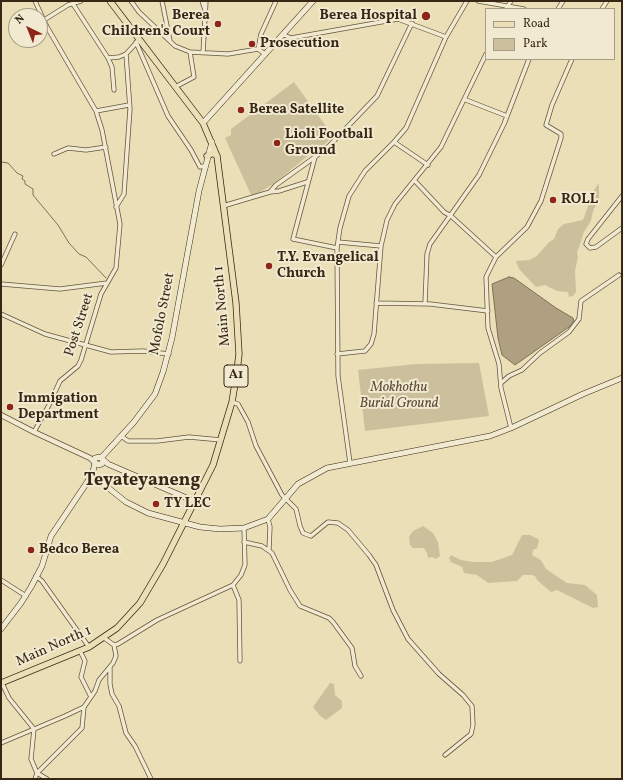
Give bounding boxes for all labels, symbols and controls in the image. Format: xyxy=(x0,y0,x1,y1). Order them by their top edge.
north arrow xyxy=(8,8,48,48)
place label: Berea Children's Court xyxy=(102,8,210,40)
place label: Berea Hospital xyxy=(320,8,417,24)
legend xyxy=(485,8,615,60)
marker: Berea Hospital xyxy=(420,10,432,22)
text: N xyxy=(12,11,28,28)
text: Road xyxy=(523,16,550,32)
marker: Berea Children's Court xyxy=(213,19,223,29)
place label: Prosecution xyxy=(260,36,339,52)
text: Park xyxy=(523,36,548,52)
marker: Prosecution xyxy=(247,39,257,49)
place label: Berea Satellite xyxy=(249,102,344,118)
marker: Berea Satellite xyxy=(236,105,246,115)
place label: Lioli Football Ground xyxy=(285,127,373,160)
marker: Lioli Football Ground xyxy=(272,138,282,148)
place label: ROLL xyxy=(561,192,598,208)
marker: ROLL xyxy=(548,195,558,205)
place label: T.Y. Evangelical Church xyxy=(277,250,379,282)
marker: T.Y. Evangelical Church xyxy=(264,261,274,271)
street label: Main North 1 xyxy=(211,265,235,347)
street label: Mofolo Street xyxy=(147,271,179,357)
street label: Post Street xyxy=(62,291,98,359)
road number: A1 xyxy=(224,365,248,387)
park label: Mokhothu Burial Ground xyxy=(360,380,438,412)
place label: Immigation Department xyxy=(18,391,99,424)
marker: Immigation Department xyxy=(5,402,15,412)
district label: Teyateyaneng xyxy=(84,471,200,493)
place label: TY LEC xyxy=(164,496,211,512)
marker: TY LEC xyxy=(151,499,161,509)
place label: Bedco Berea xyxy=(39,542,119,558)
marker: Bedco Berea xyxy=(26,545,36,555)
street label: Main North 1 xyxy=(14,623,94,671)

